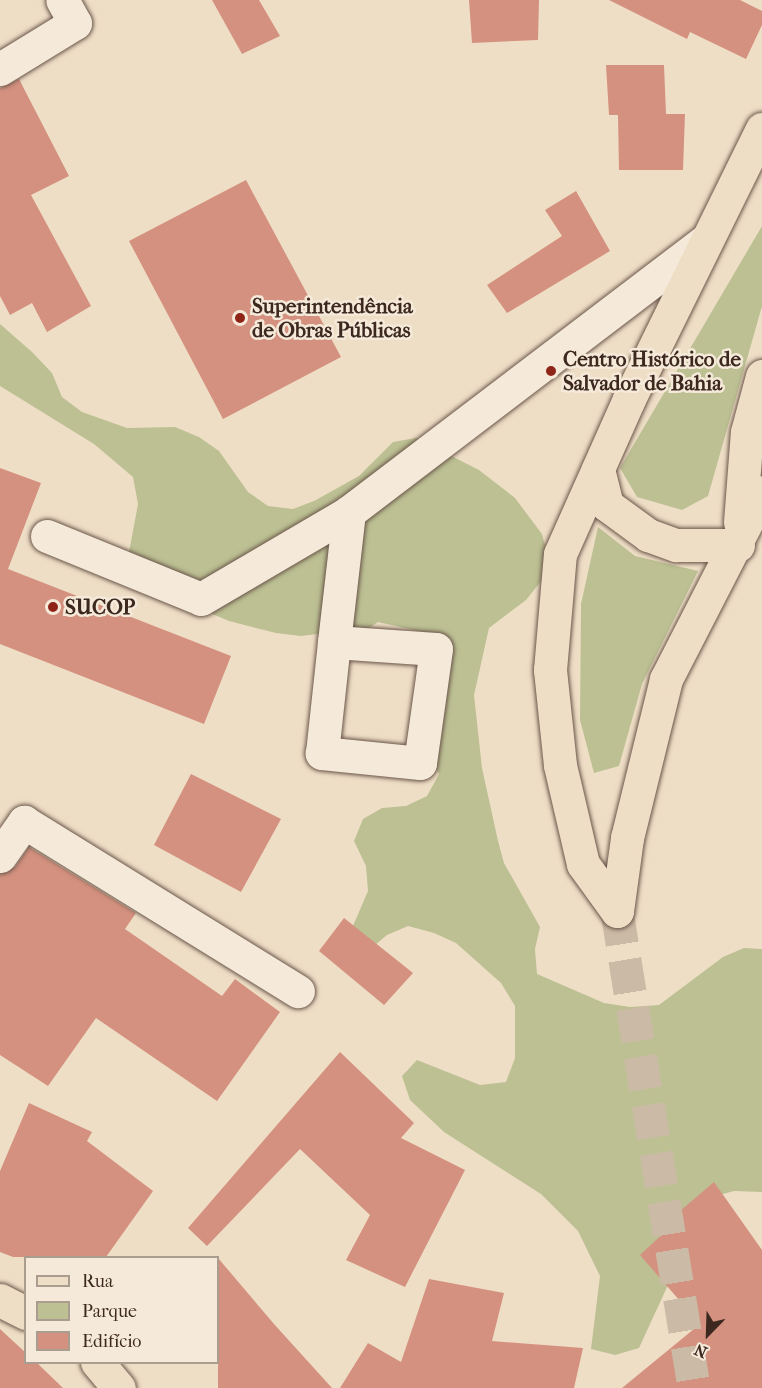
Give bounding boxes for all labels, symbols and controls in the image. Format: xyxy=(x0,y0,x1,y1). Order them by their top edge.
place label: Superintendência de Obras Públicas xyxy=(252,293,413,343)
marker: Superintendência de Obras Públicas xyxy=(233,311,247,325)
place label: Centro Histórico de Salvador de Bahia xyxy=(563,346,741,396)
marker: Centro Histórico de Salvador de Bahia xyxy=(544,364,558,378)
place label: SUCOP xyxy=(65,594,135,620)
marker: SUCOP xyxy=(46,600,60,614)
legend xyxy=(24,1256,219,1364)
text: Rua xyxy=(82,1271,113,1292)
text: Parque xyxy=(82,1301,137,1322)
north arrow xyxy=(678,1304,738,1364)
text: Edifício xyxy=(82,1331,141,1352)
text: N xyxy=(691,1340,710,1362)

